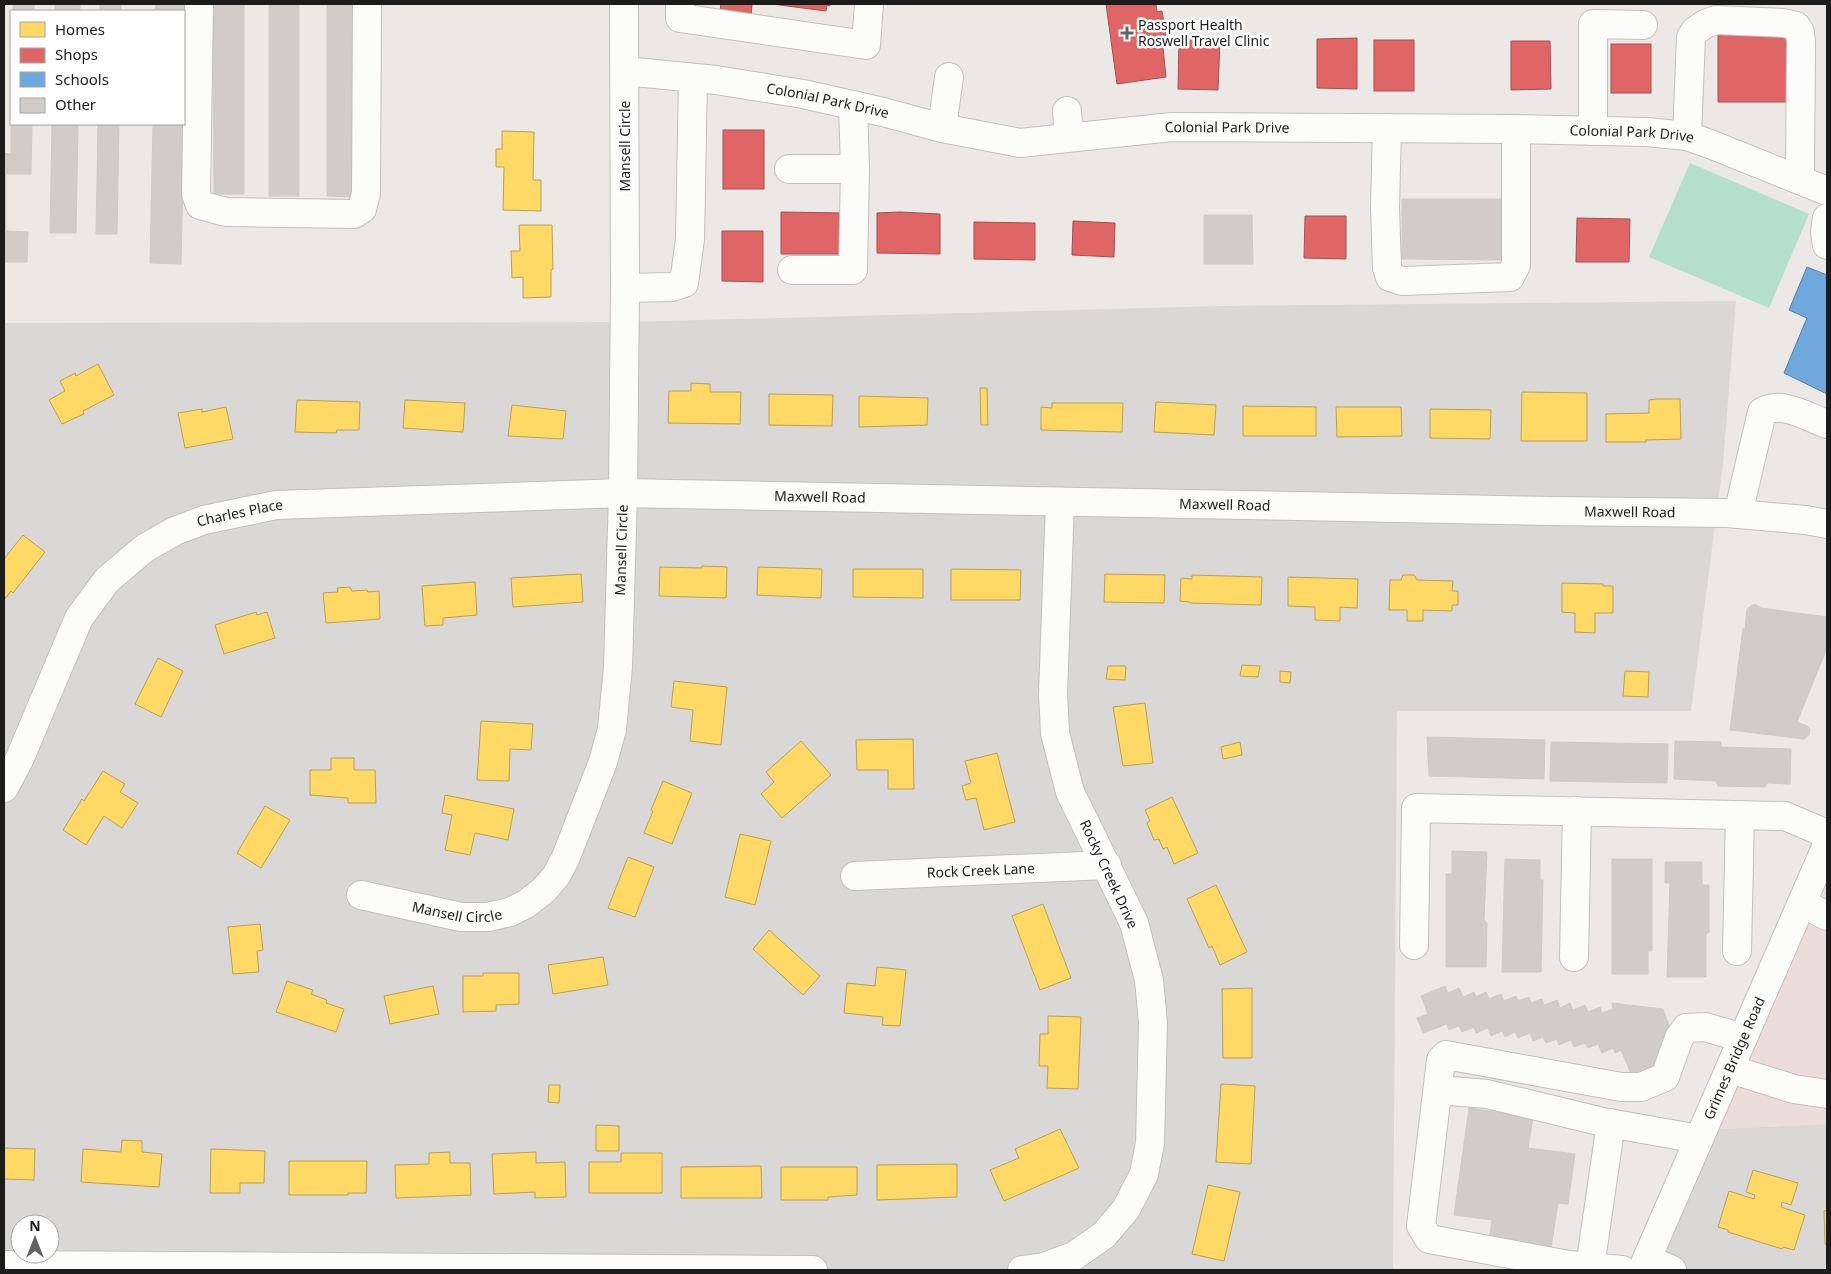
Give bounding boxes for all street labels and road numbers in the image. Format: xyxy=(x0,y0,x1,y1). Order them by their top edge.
street label: Colonial Park Drive xyxy=(765,78,891,122)
street label: Mansell Circle xyxy=(615,100,634,191)
street label: Colonial Park Drive xyxy=(1164,117,1290,137)
street label: Colonial Park Drive xyxy=(1569,120,1697,147)
street label: Maxwell Road xyxy=(774,486,866,507)
street label: Maxwell Road xyxy=(1179,494,1271,515)
street label: Charles Place xyxy=(194,495,283,531)
street label: Maxwell Road xyxy=(1584,501,1676,521)
street label: Mansell Circle xyxy=(610,504,632,596)
street label: Rocky Creek Drive xyxy=(1076,816,1143,931)
street label: Rock Creek Lane xyxy=(926,858,1035,882)
street label: Mansell Circle xyxy=(410,897,504,926)
street label: Grimes Bridge Road xyxy=(1699,994,1769,1122)

